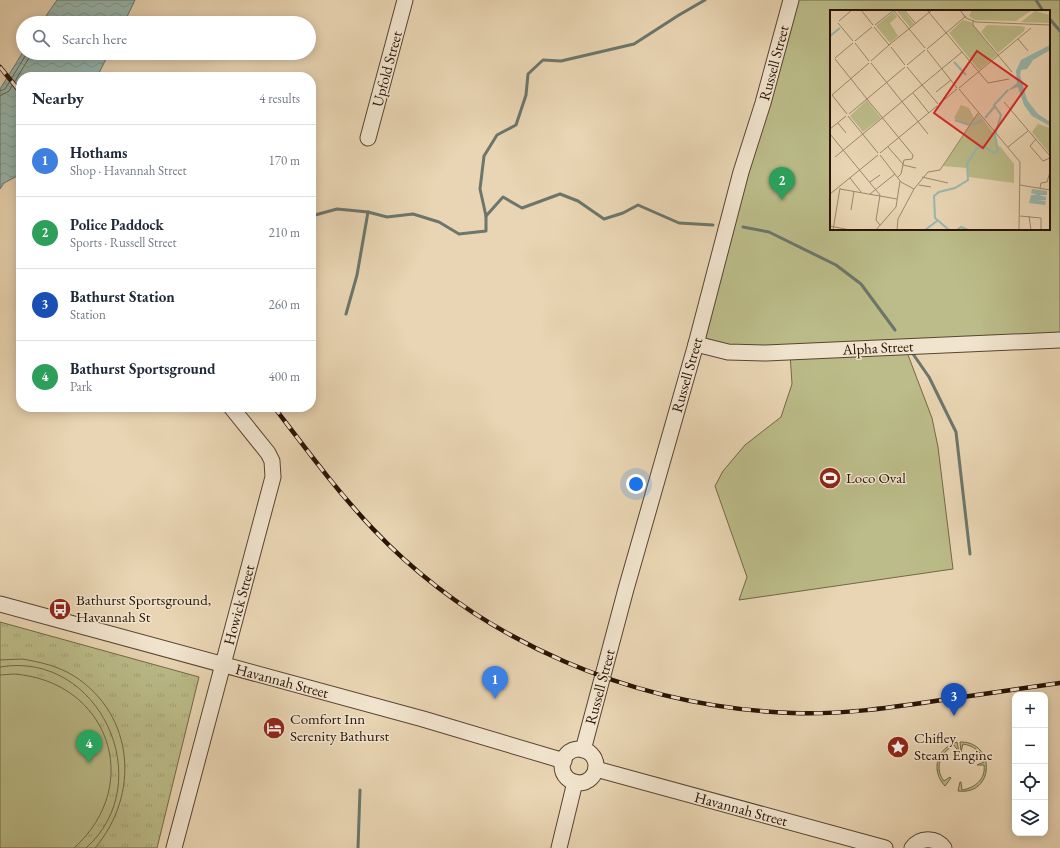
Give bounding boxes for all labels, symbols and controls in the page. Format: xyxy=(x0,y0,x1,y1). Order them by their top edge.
inset map xyxy=(830,10,1050,230)
search box xyxy=(16,16,316,60)
street label: Russell Street xyxy=(754,23,793,103)
icon: search xyxy=(30,27,52,49)
text: Search here xyxy=(62,29,127,48)
street label: Upfold Street xyxy=(367,29,406,109)
text: Nearby xyxy=(32,87,84,109)
text: 4 results xyxy=(259,90,300,107)
text: Hothams xyxy=(70,143,128,162)
text: 1 xyxy=(42,152,48,169)
text: 170 m xyxy=(269,152,300,169)
text: Shop · Havannah Street xyxy=(70,162,187,179)
pin: 2 xyxy=(769,167,795,200)
text: Police Paddock xyxy=(70,215,164,234)
text: 2 xyxy=(42,224,48,241)
text: 210 m xyxy=(269,224,300,241)
text: Sports · Russell Street xyxy=(70,234,177,251)
text: Bathurst Station xyxy=(70,287,175,306)
text: 3 xyxy=(42,296,48,313)
text: 260 m xyxy=(269,296,300,313)
text: Station xyxy=(70,306,106,323)
street label: Russell Street xyxy=(667,335,706,415)
street label: Alpha Street xyxy=(841,336,914,359)
text: Bathurst Sportsground xyxy=(70,359,216,378)
text: 4 xyxy=(42,368,48,385)
text: 400 m xyxy=(269,368,300,385)
text: Park xyxy=(70,378,92,395)
sports icon: Loco Oval xyxy=(817,465,843,491)
place label: Loco Oval xyxy=(846,468,906,487)
your location xyxy=(626,474,646,494)
street label: Howick Street xyxy=(219,562,258,647)
place label: Bathurst Sportsground, Havannah St xyxy=(76,590,211,626)
bus stop icon: Bathurst Sportsground, Havannah St xyxy=(47,596,73,622)
street label: Russell Street xyxy=(580,647,619,727)
street label: Havannah Street xyxy=(233,659,331,702)
pin: 1 xyxy=(482,666,508,699)
pin: 3 xyxy=(941,683,967,716)
map controls xyxy=(1012,692,1048,836)
button: + xyxy=(1012,692,1048,728)
place label: Comfort Inn Serenity Bathurst xyxy=(290,709,390,745)
hotel icon: Comfort Inn Serenity Bathurst xyxy=(261,715,287,741)
place label: Chifley Steam Engine xyxy=(914,728,993,764)
button: − xyxy=(1012,728,1048,764)
pin: 4 xyxy=(76,730,102,763)
place icon: Chifley Steam Engine xyxy=(885,734,911,760)
button: locate xyxy=(1012,764,1048,800)
street label: Havannah Street xyxy=(692,787,790,830)
button: layers xyxy=(1012,800,1048,836)

